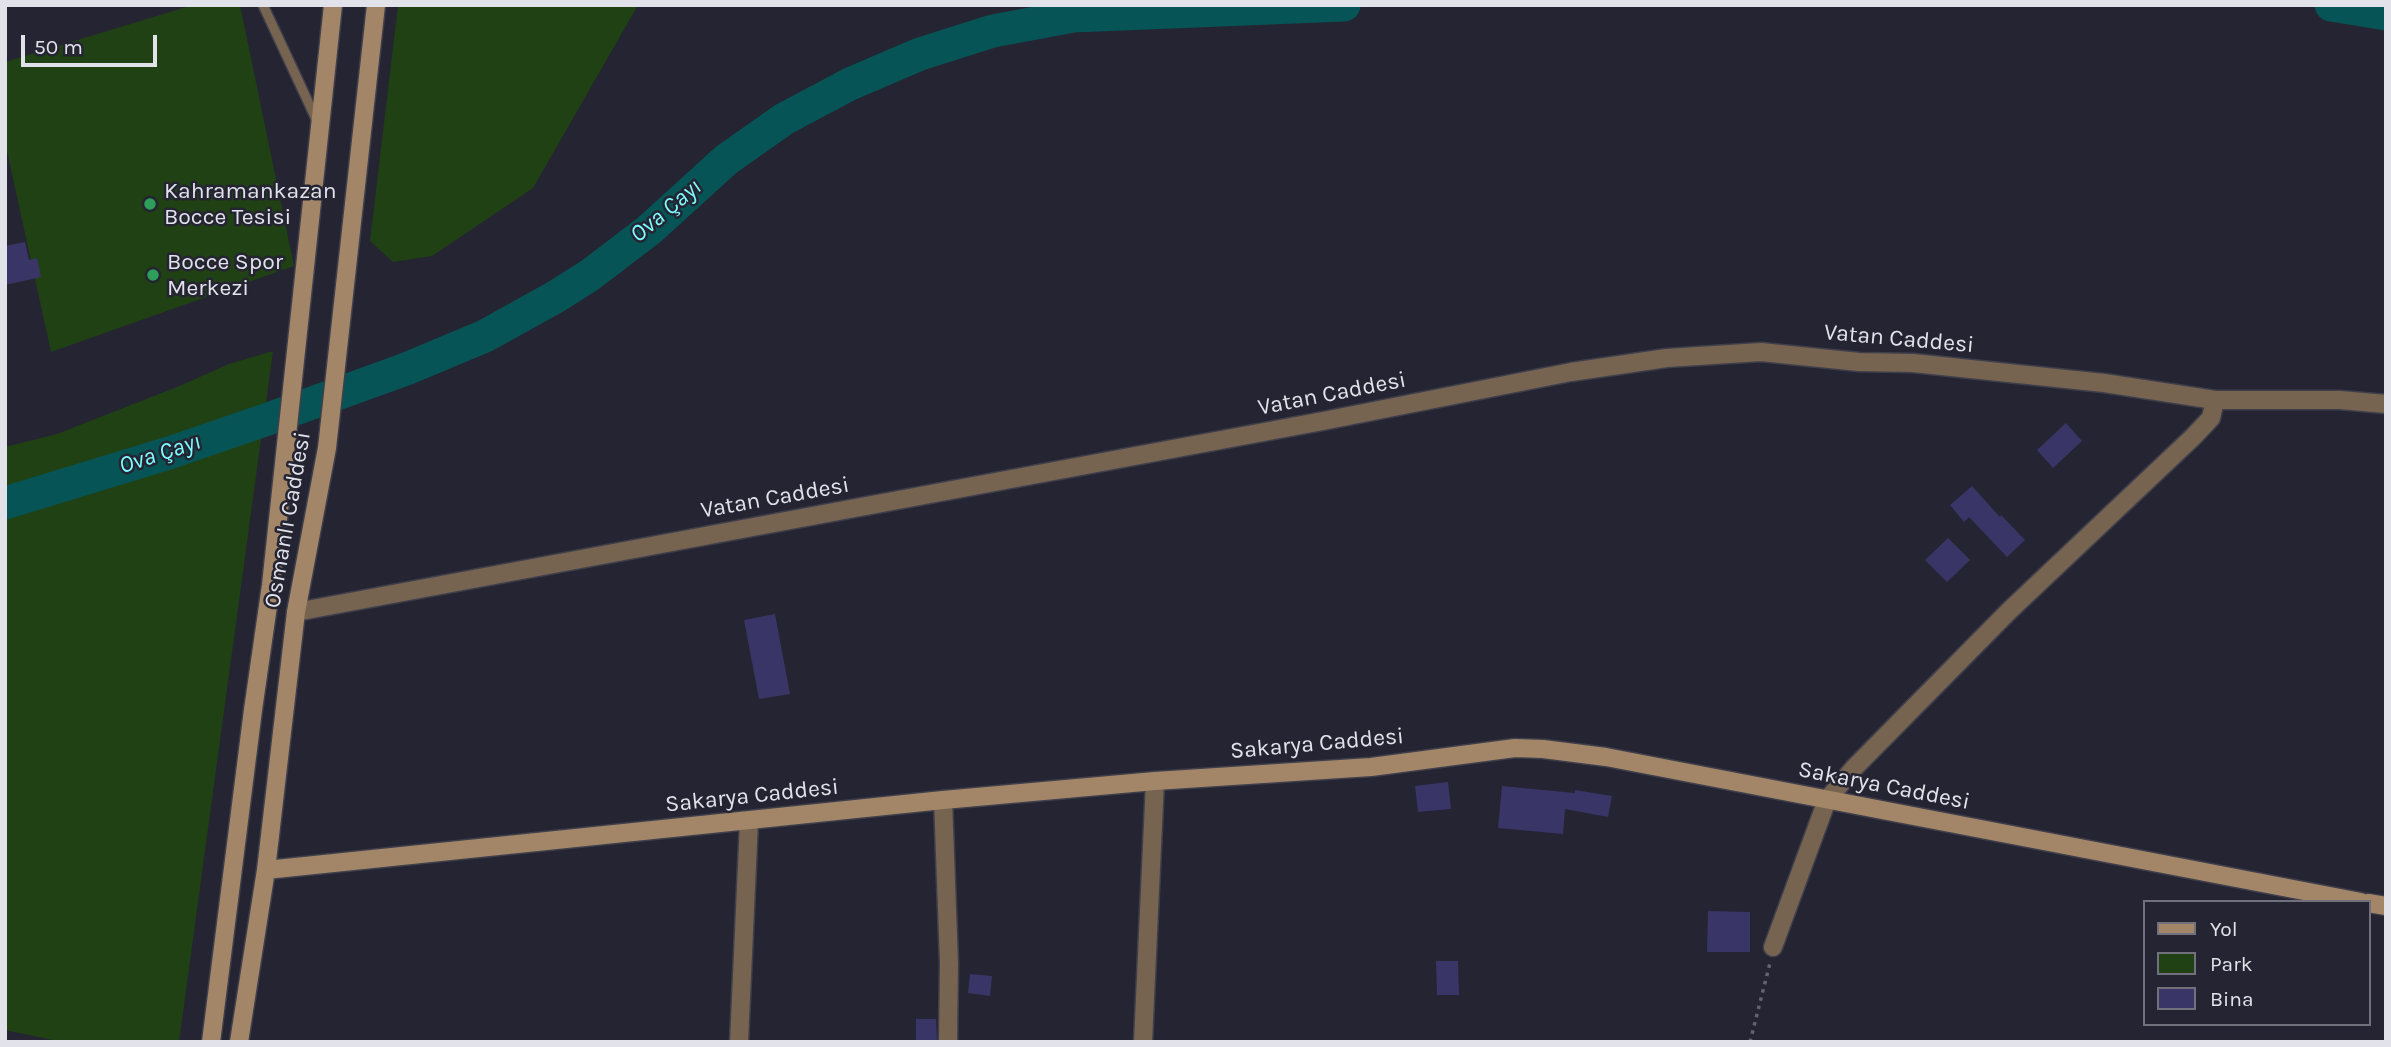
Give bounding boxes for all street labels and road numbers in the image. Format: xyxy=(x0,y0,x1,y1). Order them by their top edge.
street label: Vatan Caddesi xyxy=(1823,319,1975,359)
street label: Vatan Caddesi xyxy=(1256,366,1408,422)
street label: Osmanlı Caddesi xyxy=(259,430,317,610)
street label: Vatan Caddesi xyxy=(699,471,851,525)
street label: Sakarya Caddesi xyxy=(1229,723,1405,765)
street label: Sakarya Caddesi xyxy=(1796,756,1972,816)
street label: Sakarya Caddesi xyxy=(664,773,840,819)

